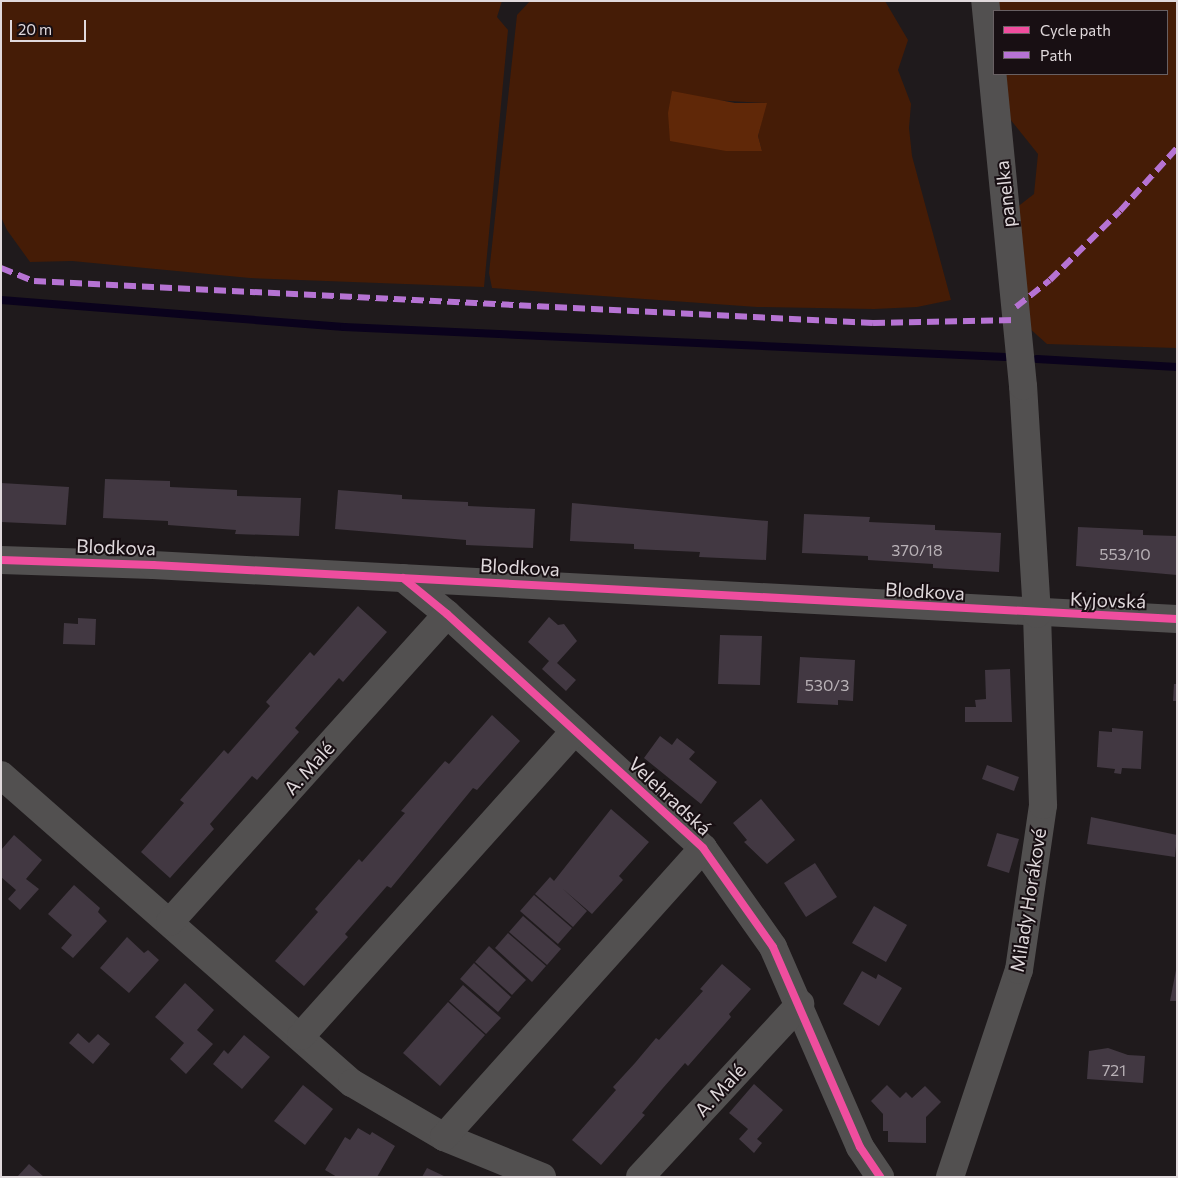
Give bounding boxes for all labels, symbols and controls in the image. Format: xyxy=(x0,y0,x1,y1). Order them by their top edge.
scale bar xyxy=(12,10,89,42)
legend xyxy=(993,10,1168,75)
text: 20 m xyxy=(18,20,52,38)
text: Cycle path xyxy=(1040,21,1111,39)
text: Path xyxy=(1040,46,1072,64)
street label: panelka xyxy=(990,159,1020,229)
street label: Blodkova xyxy=(76,534,156,560)
house number: 370/18 xyxy=(891,540,943,560)
house number: 553/10 xyxy=(1099,544,1151,564)
street label: Blodkova xyxy=(480,554,560,580)
street label: Blodkova xyxy=(885,578,965,604)
street label: Kyjovská xyxy=(1070,587,1146,613)
house number: 530/3 xyxy=(805,675,849,695)
street label: A. Malé xyxy=(279,737,339,799)
street label: Velehradská xyxy=(624,752,716,840)
street label: Milady Horákové xyxy=(1005,826,1051,974)
street label: A. Malé xyxy=(690,1059,750,1121)
house number: 721 xyxy=(1102,1060,1126,1080)

